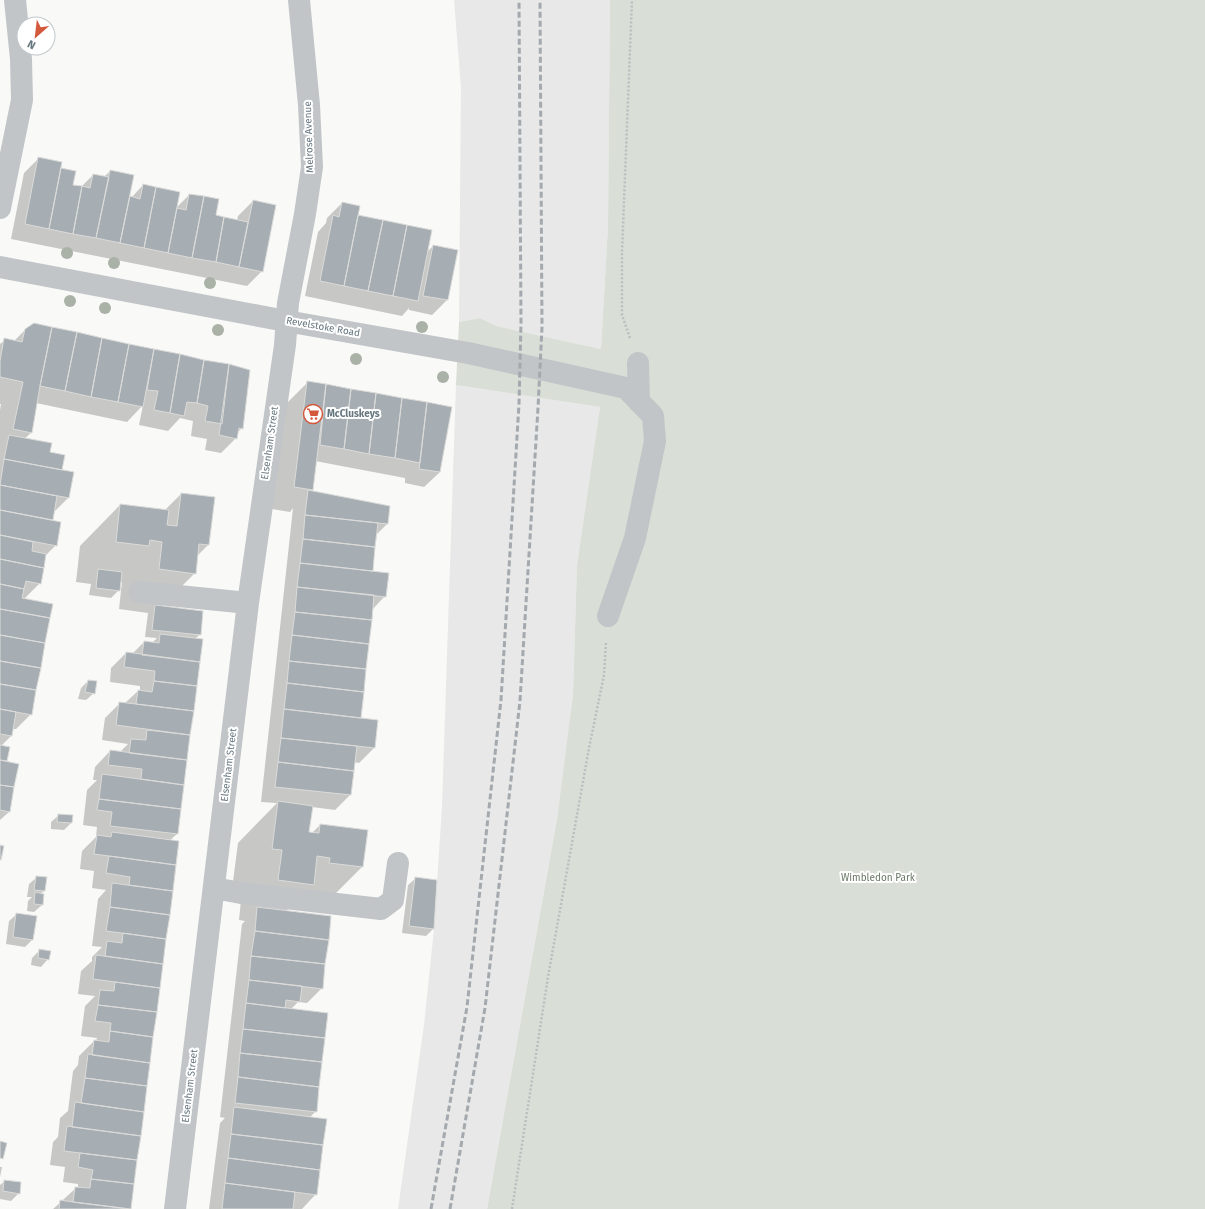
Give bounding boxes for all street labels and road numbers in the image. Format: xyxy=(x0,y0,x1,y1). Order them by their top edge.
street label: Melrose Avenue xyxy=(302,101,316,173)
street label: Revelstoke Road xyxy=(285,315,361,339)
street label: Elsenham Street xyxy=(259,405,281,480)
street label: Elsenham Street xyxy=(219,727,240,802)
street label: Elsenham Street xyxy=(180,1048,201,1123)

